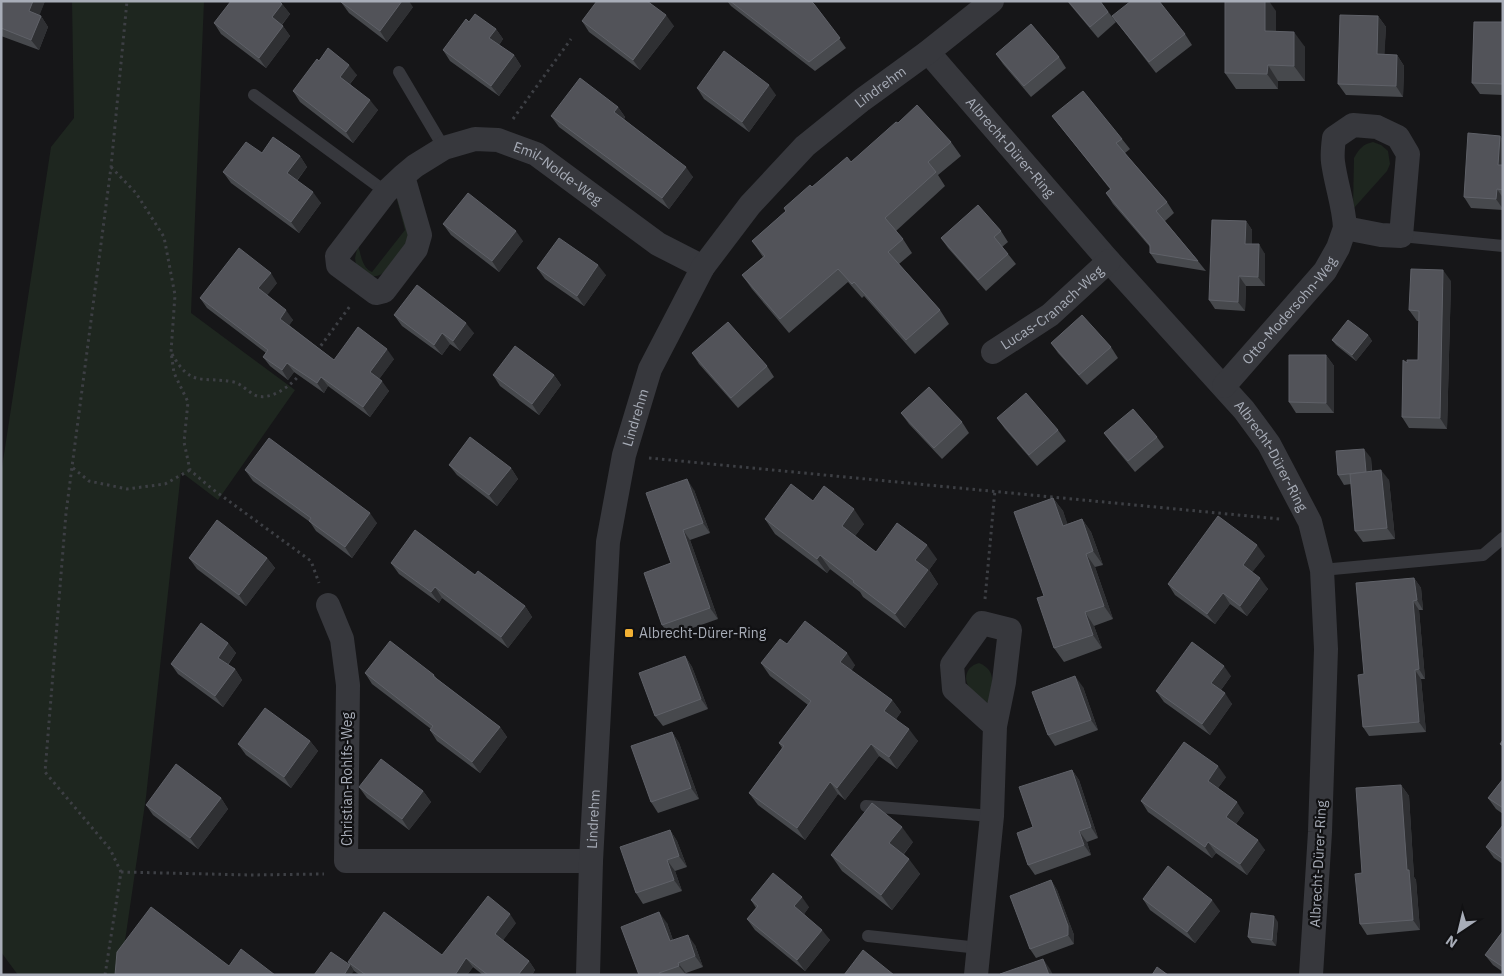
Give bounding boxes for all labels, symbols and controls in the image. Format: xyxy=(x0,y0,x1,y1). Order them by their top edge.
street label: Lindrehm xyxy=(851,62,910,112)
street label: Albrecht-Dürer-Ring xyxy=(962,93,1059,202)
street label: Emil-Nolde-Weg xyxy=(511,137,606,209)
street label: Otto-Modersohn-Weg xyxy=(1238,253,1341,368)
street label: Lucas-Cranach-Weg xyxy=(997,261,1108,354)
street label: Lindrehm xyxy=(618,387,653,449)
street label: Albrecht-Dürer-Ring xyxy=(1230,396,1312,515)
place label: Albrecht-Dürer-Ring xyxy=(639,624,767,642)
marker: Albrecht-Dürer-Ring xyxy=(623,627,635,639)
street label: Christian-Rohlfs-Weg xyxy=(338,712,356,846)
street label: Lindrehm xyxy=(583,789,604,849)
street label: Albrecht-Dürer-Ring xyxy=(1306,799,1330,928)
north arrow xyxy=(1434,906,1484,956)
text: N xyxy=(1442,931,1461,952)

